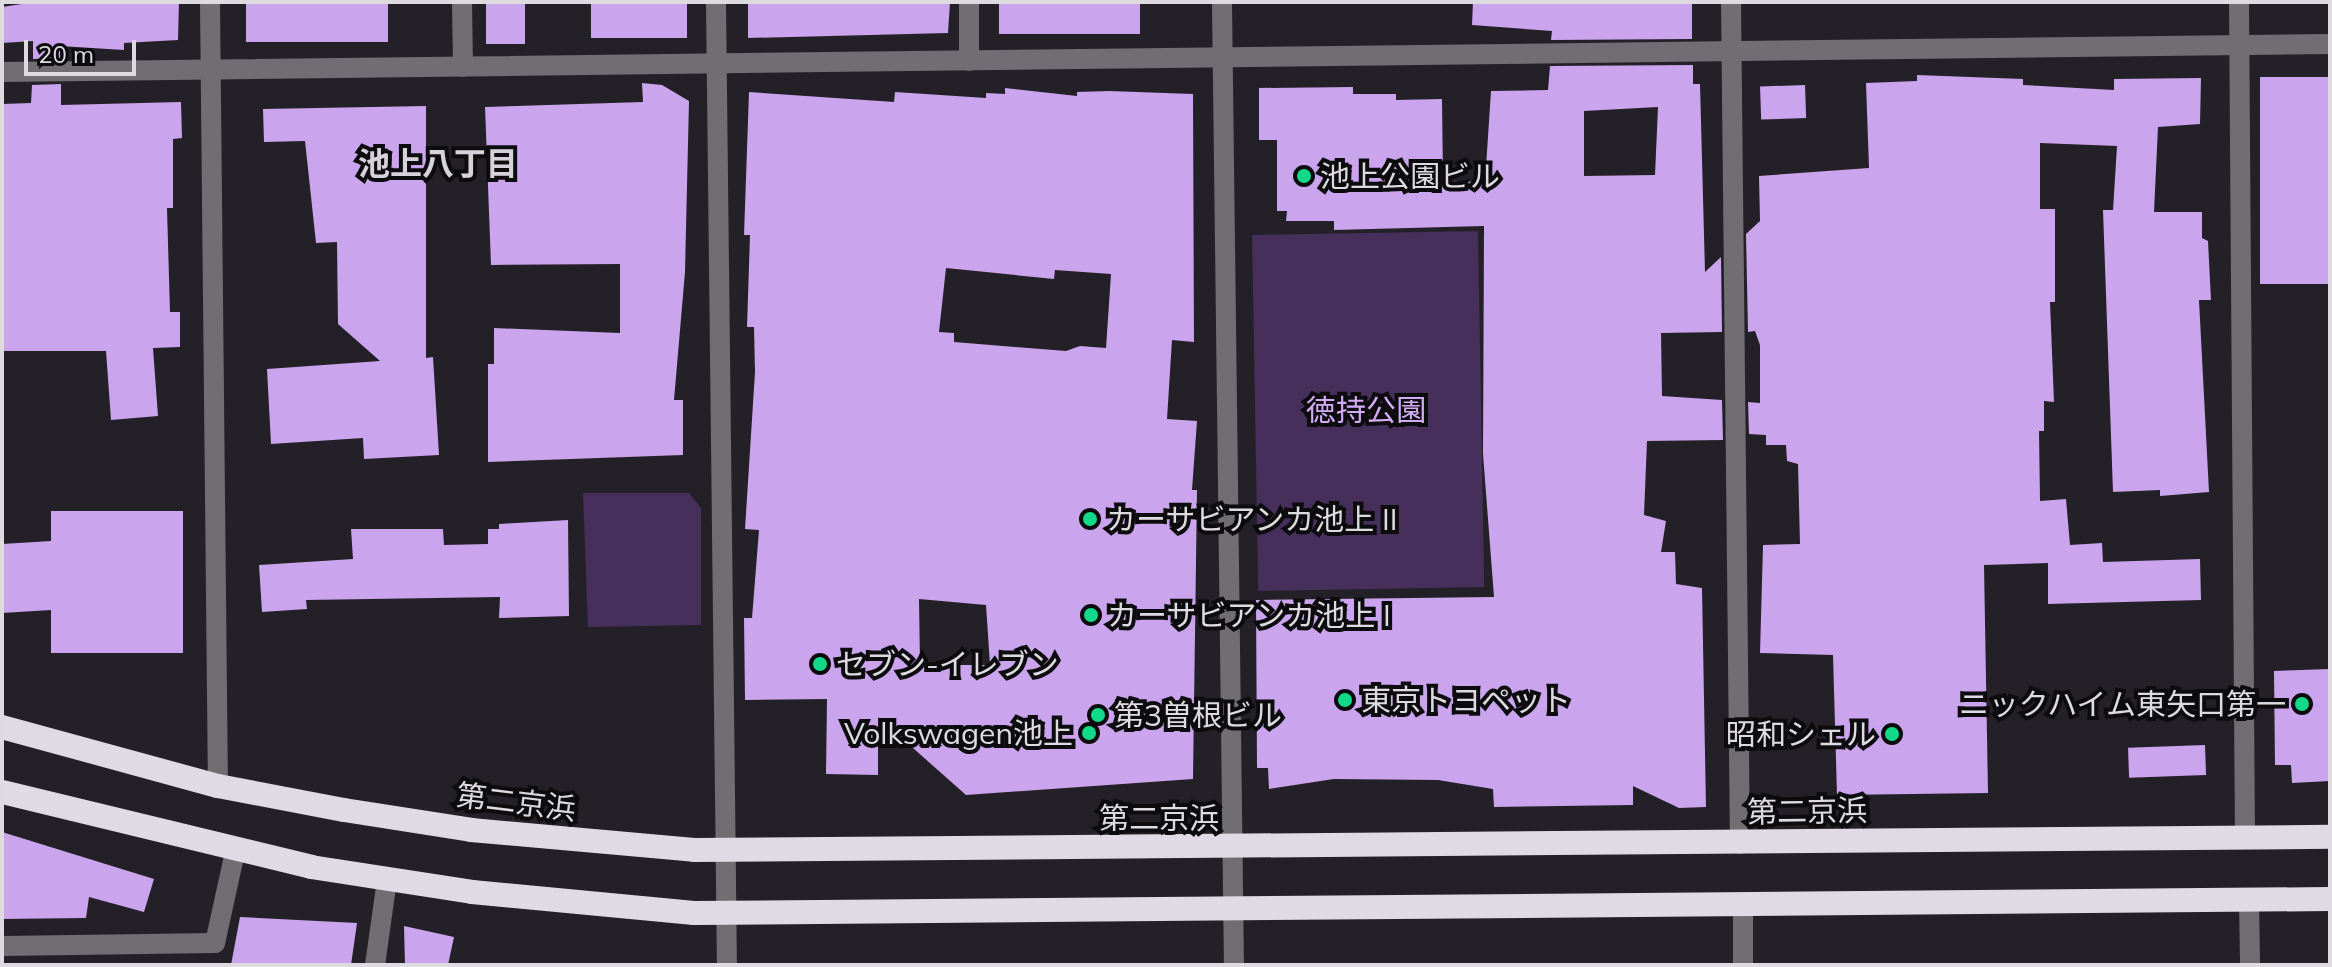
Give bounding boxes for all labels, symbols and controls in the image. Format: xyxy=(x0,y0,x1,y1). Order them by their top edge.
scale bar xyxy=(28,24,140,74)
text: 20 m xyxy=(38,39,94,69)
district label: 池上八丁目 xyxy=(358,144,518,182)
place label: 池上公園ビル xyxy=(1320,158,1500,194)
marker: 池上公園ビル xyxy=(1295,167,1313,185)
park label: 徳持公園 xyxy=(1306,392,1426,428)
place label: カーサビアンカ池上 II xyxy=(1106,501,1399,537)
marker: カーサビアンカ池上 II xyxy=(1081,510,1099,528)
place label: カーサビアンカ池上 I xyxy=(1107,597,1393,633)
marker: カーサビアンカ池上 I xyxy=(1082,606,1100,624)
place label: セブン-イレブン xyxy=(836,646,1059,682)
marker: セブン-イレブン xyxy=(811,655,829,673)
place label: 東京トヨペット xyxy=(1361,682,1571,718)
place label: ニックハイム東矢口第一 xyxy=(1956,686,2286,722)
marker: 東京トヨペット xyxy=(1336,691,1354,709)
marker: ニックハイム東矢口第一 xyxy=(2293,695,2311,713)
place label: 第3曽根ビル xyxy=(1114,697,1282,733)
marker: 第3曽根ビル xyxy=(1089,706,1107,724)
place label: Volkswagen池上 xyxy=(844,715,1073,751)
place label: 昭和シェル xyxy=(1726,716,1876,752)
marker: Volkswagen池上 xyxy=(1080,724,1098,742)
marker: 昭和シェル xyxy=(1883,725,1901,743)
street label: 第二京浜 xyxy=(454,777,578,827)
street label: 第二京浜 xyxy=(1747,792,1867,830)
street label: 第二京浜 xyxy=(1099,800,1219,836)

